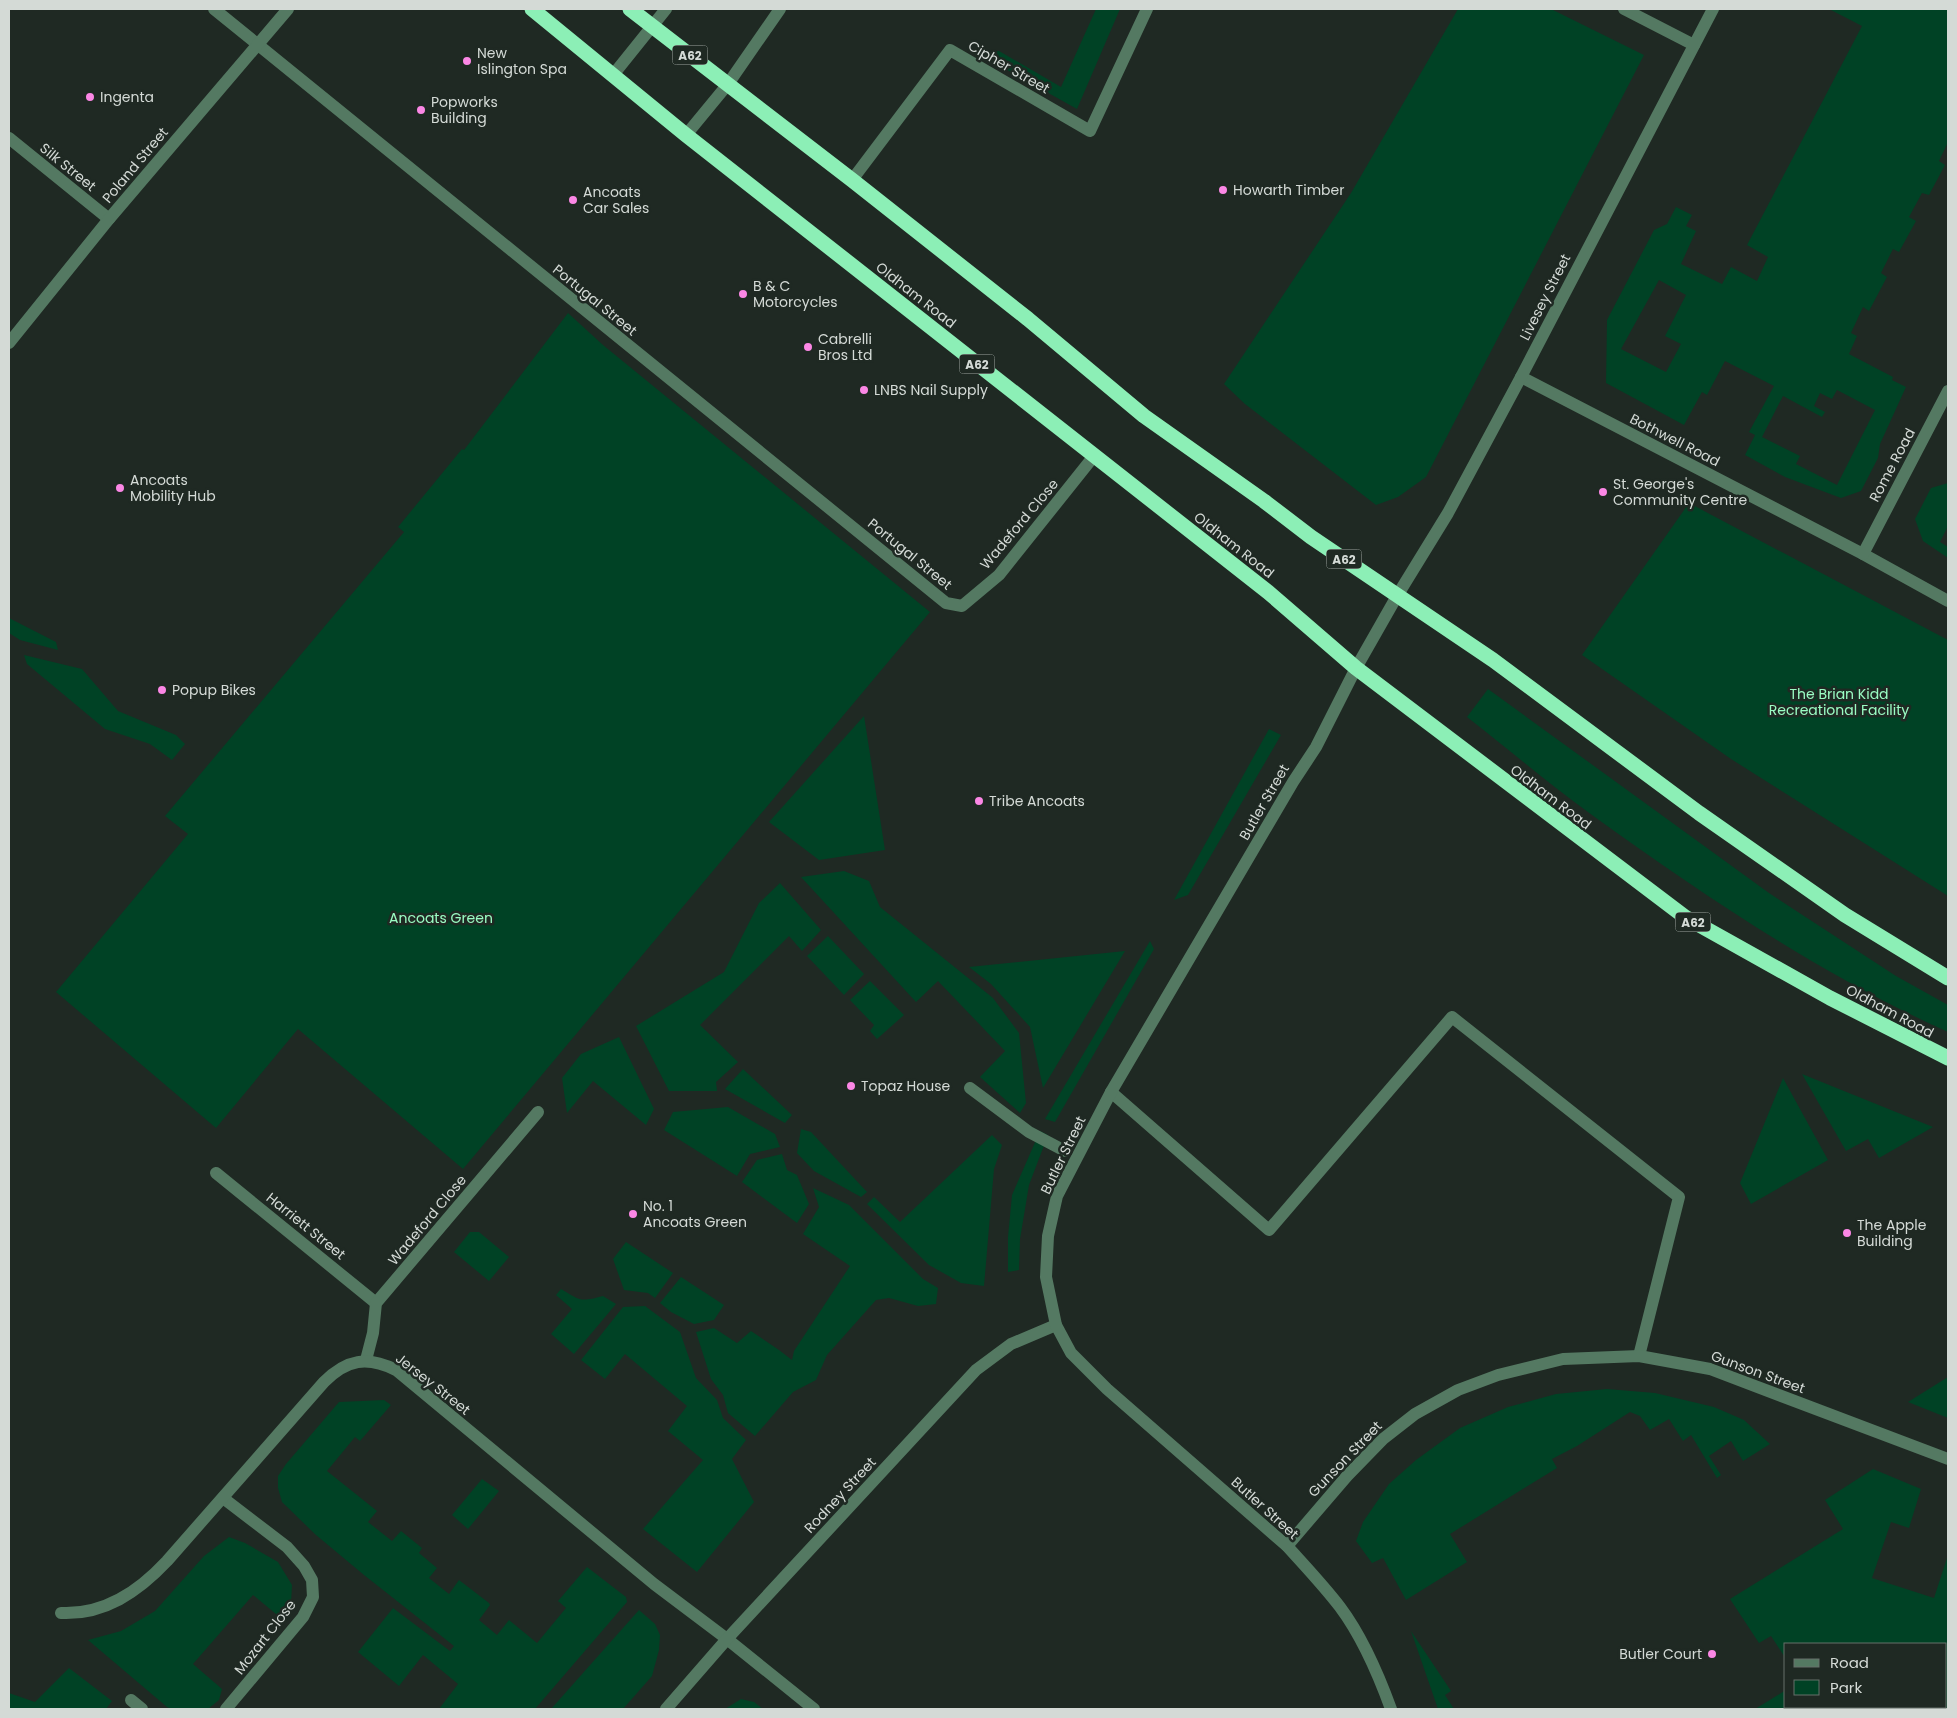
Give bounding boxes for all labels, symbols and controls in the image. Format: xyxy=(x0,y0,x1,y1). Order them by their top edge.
street label: Cipher Street xyxy=(964,36,1054,98)
place label: New Islington Spa xyxy=(477,43,567,79)
road number: A62 xyxy=(672,46,708,64)
marker: New Islington Spa xyxy=(461,55,473,67)
place label: Ingenta xyxy=(100,87,154,107)
marker: Ingenta xyxy=(84,91,96,103)
place label: Popworks Building xyxy=(431,92,498,128)
marker: Popworks Building xyxy=(415,104,427,116)
street label: Poland Street xyxy=(97,123,173,207)
street label: Silk Street xyxy=(36,138,100,196)
place label: Howarth Timber xyxy=(1233,180,1344,200)
place label: Ancoats Car Sales xyxy=(583,182,649,218)
marker: Howarth Timber xyxy=(1217,184,1229,196)
marker: Ancoats Car Sales xyxy=(567,194,579,206)
street label: Livesey Street xyxy=(1515,250,1575,344)
street label: Oldham Road xyxy=(872,257,960,333)
street label: Portugal Street xyxy=(549,260,641,340)
place label: B & C Motorcycles xyxy=(753,276,838,312)
marker: B & C Motorcycles xyxy=(737,288,749,300)
place label: Cabrelli Bros Ltd xyxy=(818,329,872,365)
marker: Cabrelli Bros Ltd xyxy=(802,341,814,353)
road number: A62 xyxy=(960,354,994,374)
place label: LNBS Nail Supply xyxy=(874,380,988,400)
marker: LNBS Nail Supply xyxy=(858,384,870,396)
street label: Bothwell Road xyxy=(1626,409,1724,471)
street label: Rome Road xyxy=(1864,425,1920,505)
place label: Ancoats Mobility Hub xyxy=(130,470,216,506)
street label: Wadeford Close xyxy=(975,474,1063,574)
place label: St. George's Community Centre xyxy=(1613,474,1747,510)
marker: Ancoats Mobility Hub xyxy=(114,482,126,494)
marker: St. George's Community Centre xyxy=(1597,486,1609,498)
street label: Oldham Road xyxy=(1190,507,1278,583)
street label: Portugal Street xyxy=(864,514,956,594)
road number: A62 xyxy=(1326,550,1362,568)
place label: Popup Bikes xyxy=(172,680,256,700)
marker: Popup Bikes xyxy=(156,684,168,696)
park label: The Brian Kidd Recreational Facility xyxy=(1769,684,1909,720)
street label: Butler Street xyxy=(1234,760,1294,844)
street label: Oldham Road xyxy=(1506,760,1596,834)
place label: Tribe Ancoats xyxy=(989,791,1085,811)
marker: Tribe Ancoats xyxy=(973,795,985,807)
park label: Ancoats Green xyxy=(389,908,493,928)
road number: A62 xyxy=(1676,912,1710,932)
street label: Oldham Road xyxy=(1843,979,1937,1043)
place label: Topaz House xyxy=(861,1076,950,1096)
marker: Topaz House xyxy=(845,1080,857,1092)
street label: Butler Street xyxy=(1035,1113,1091,1197)
street label: Wadeford Close xyxy=(383,1170,471,1270)
street label: Harriett Street xyxy=(262,1188,350,1264)
place label: No. 1 Ancoats Green xyxy=(643,1196,747,1232)
marker: No. 1 Ancoats Green xyxy=(627,1208,639,1220)
place label: The Apple Building xyxy=(1857,1215,1927,1251)
marker: The Apple Building xyxy=(1841,1227,1853,1239)
street label: Gunson Street xyxy=(1708,1346,1808,1398)
street label: Jersey Street xyxy=(391,1348,475,1420)
street label: Gunson Street xyxy=(1303,1417,1387,1501)
street label: Rodney Street xyxy=(800,1453,880,1537)
street label: Butler Street xyxy=(1227,1472,1303,1544)
street label: Mozart Close xyxy=(229,1595,301,1679)
legend xyxy=(1784,1643,1947,1708)
place label: Butler Court xyxy=(1619,1644,1702,1664)
marker: Butler Court xyxy=(1706,1648,1718,1660)
text: Road xyxy=(1830,1652,1869,1673)
text: Park xyxy=(1830,1677,1862,1698)

